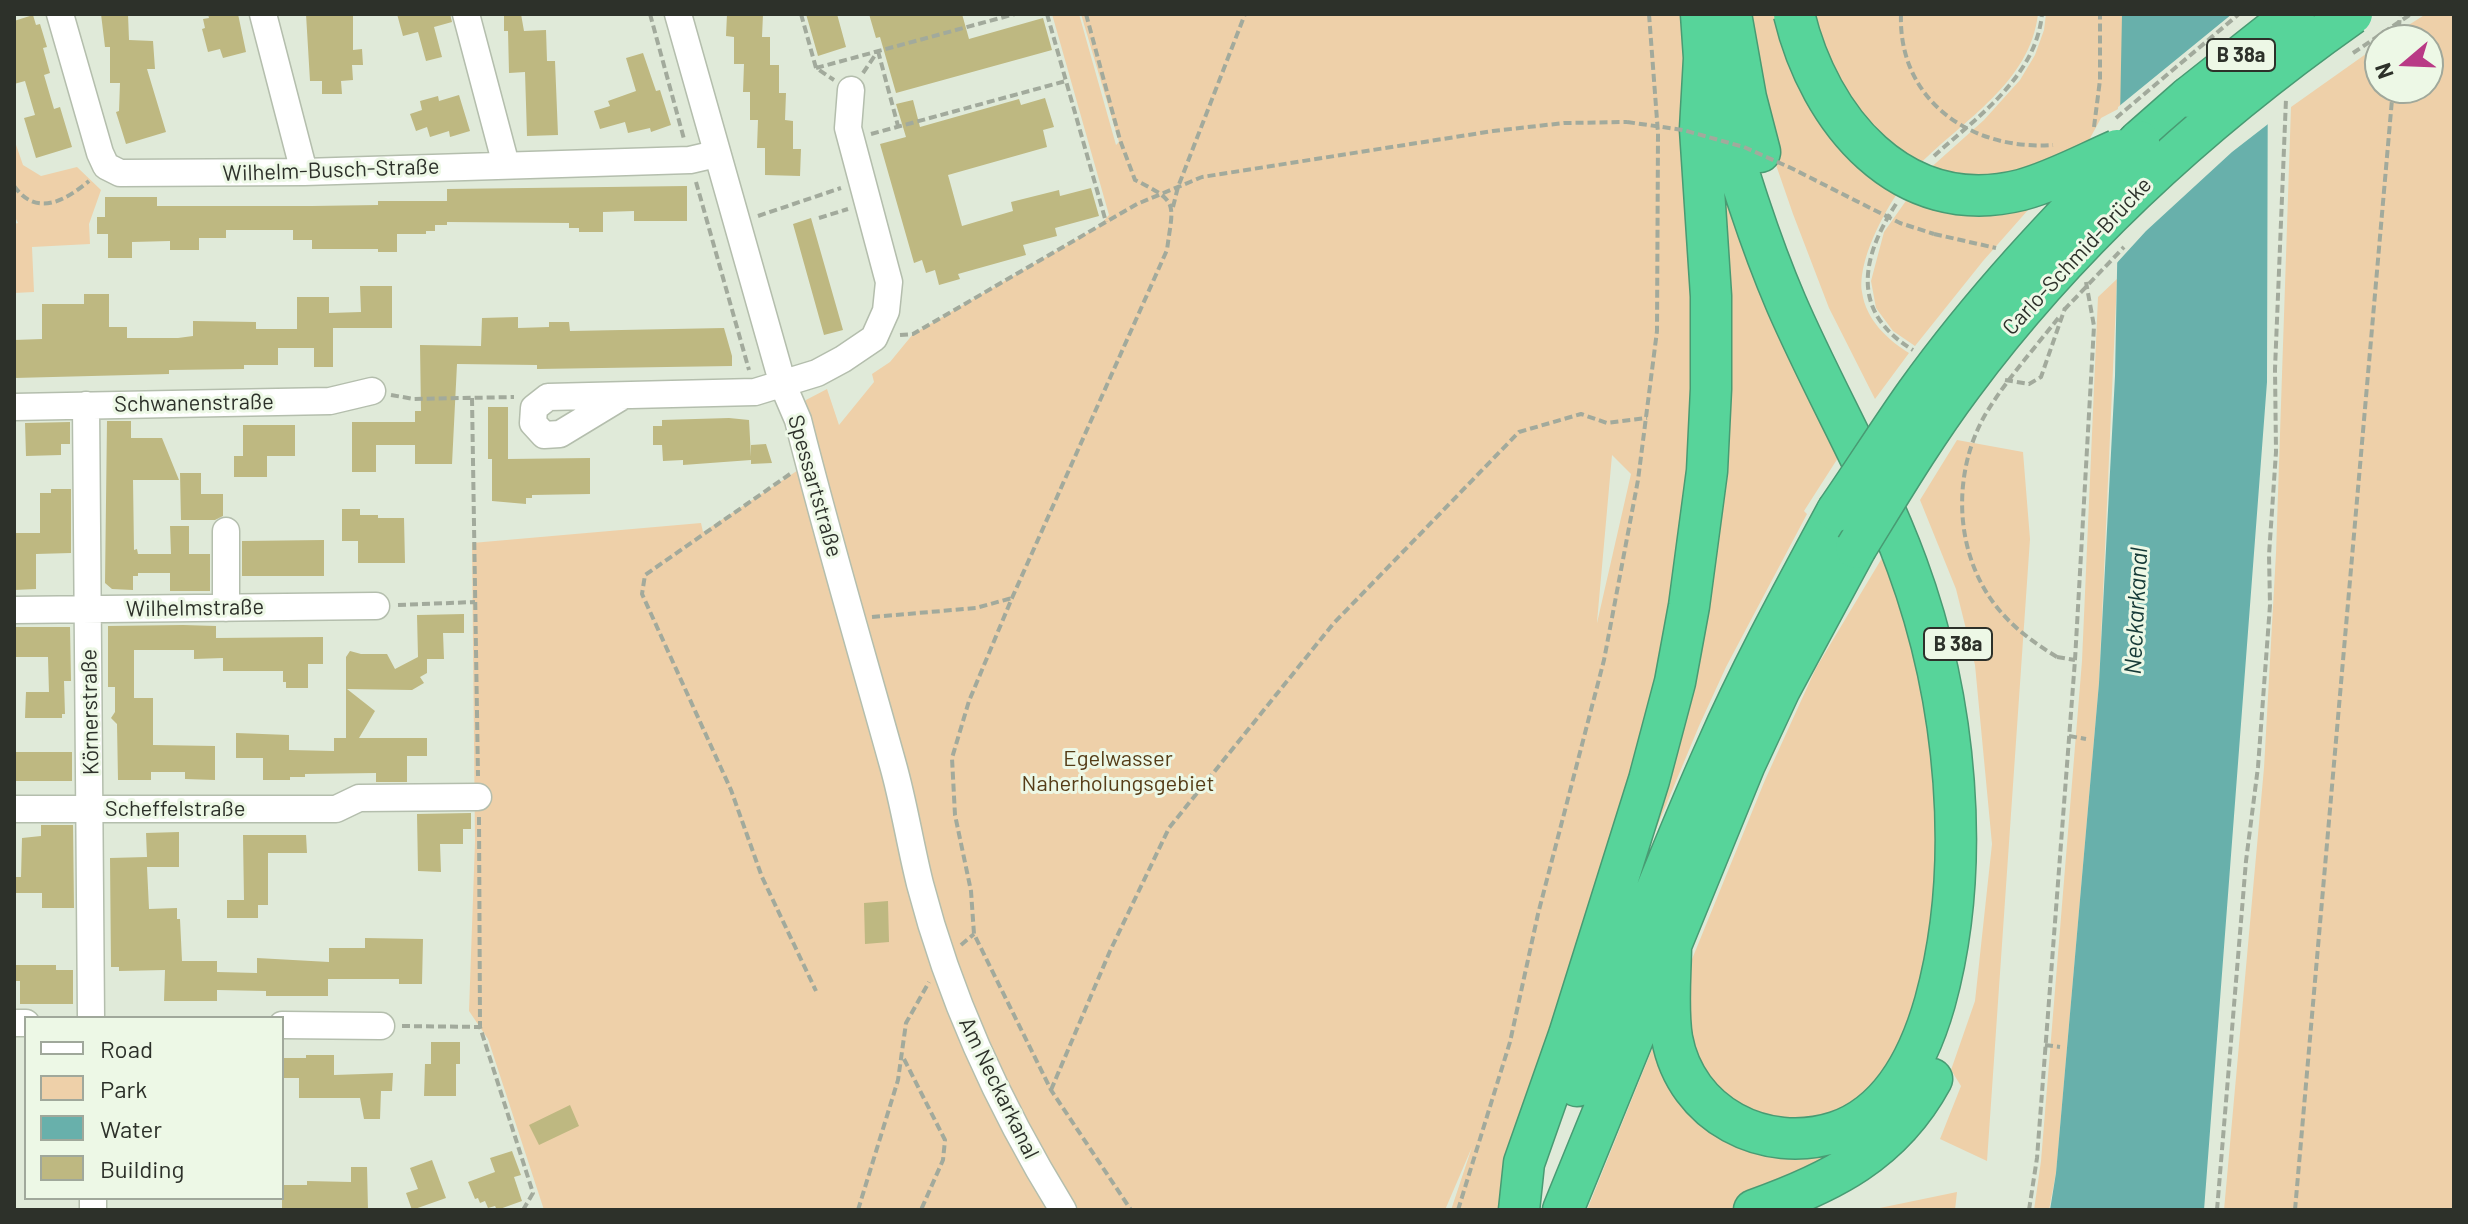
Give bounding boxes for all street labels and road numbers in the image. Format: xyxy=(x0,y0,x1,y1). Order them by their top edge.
road number: B 38a xyxy=(2207,39,2275,71)
street label: Wilhelm-Busch-Straße xyxy=(222,153,440,187)
street label: Carlo-Schmid-Brücke xyxy=(1997,172,2157,340)
street label: Schwanenstraße xyxy=(114,388,274,418)
street label: Spessartstraße xyxy=(782,412,848,560)
street label: Wilhelmstraße xyxy=(126,594,264,622)
road number: B 38a xyxy=(1924,628,1992,660)
street label: Körnerstraße xyxy=(76,649,104,775)
street label: Scheffelstraße xyxy=(105,796,245,822)
street label: Am Neckarkanal xyxy=(953,1013,1045,1163)

